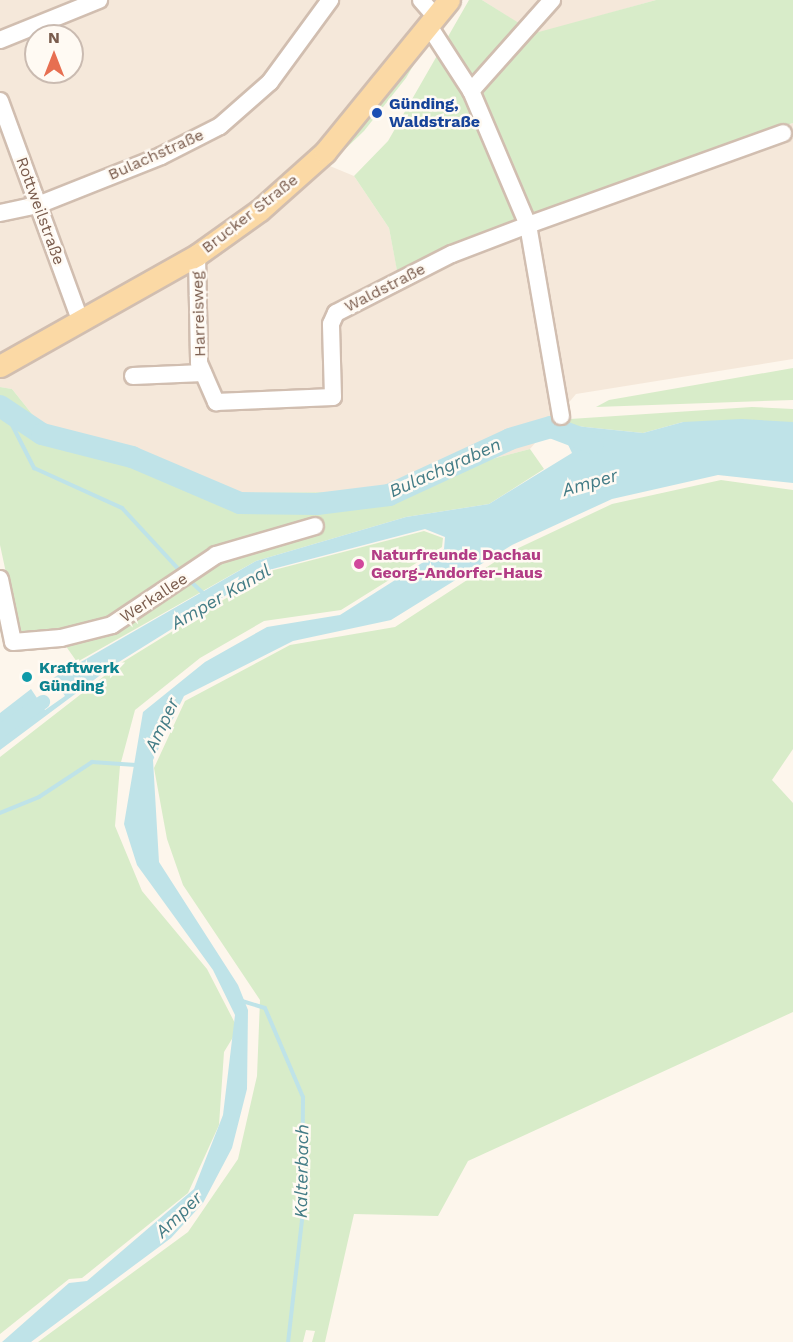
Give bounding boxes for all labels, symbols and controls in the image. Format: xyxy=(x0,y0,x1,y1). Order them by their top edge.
north arrow xyxy=(24,24,84,84)
text: N xyxy=(48,28,60,47)
place label: Günding, Waldstraße xyxy=(389,94,480,132)
marker: Günding, Waldstraße xyxy=(370,106,384,120)
street label: Bulachstraße xyxy=(105,125,207,185)
street label: Rottweilstraße xyxy=(12,154,68,268)
street label: Brucker Straße xyxy=(198,170,302,258)
street label: Waldstraße xyxy=(341,259,429,317)
street label: Harreisweg xyxy=(188,271,210,357)
water label: Bulachgraben xyxy=(386,434,504,502)
water label: Amper xyxy=(560,465,620,501)
place label: Naturfreunde Dachau Georg-Andorfer-Haus xyxy=(371,545,542,583)
marker: Naturfreunde Dachau Georg-Andorfer-Haus xyxy=(352,557,366,571)
water label: Amper Kanal xyxy=(167,560,275,634)
street label: Werkallee xyxy=(117,569,191,627)
place label: Kraftwerk Günding xyxy=(39,658,119,696)
marker: Kraftwerk Günding xyxy=(20,670,34,684)
water label: Amper xyxy=(140,695,184,755)
water label: Kalterbach xyxy=(290,1124,314,1218)
water label: Amper xyxy=(151,1188,207,1242)

